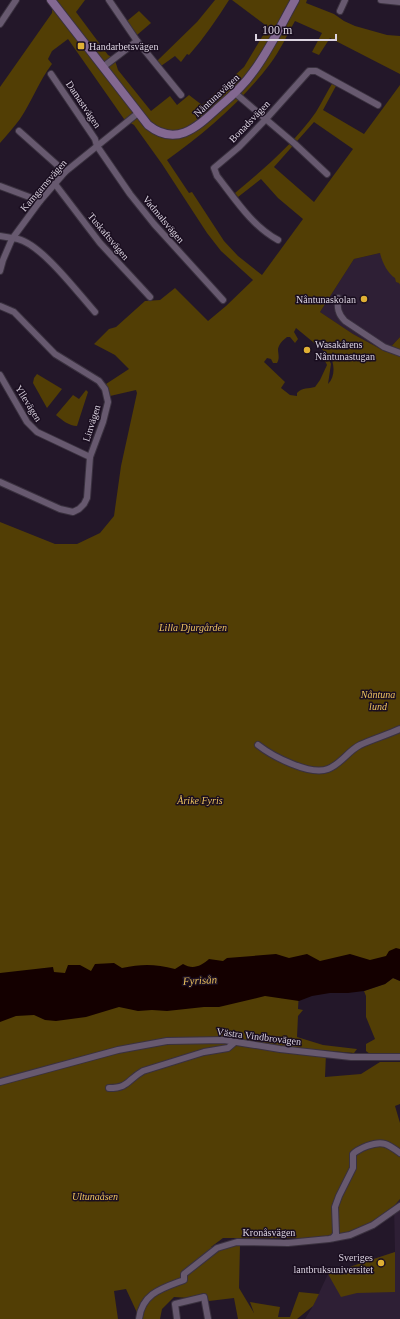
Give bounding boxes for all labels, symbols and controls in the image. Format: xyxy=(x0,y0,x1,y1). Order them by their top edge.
scale bar xyxy=(256,16,336,42)
text: 100 m xyxy=(262,23,293,37)
marker: Handarbetsvägen xyxy=(76,41,86,51)
place label: Handarbetsvägen xyxy=(89,41,158,52)
street label: Nåntunavägen xyxy=(191,72,241,119)
street label: Damastvägen xyxy=(64,79,103,130)
street label: Bonadsvägen xyxy=(227,98,272,145)
street label: Kamgarnsvägen xyxy=(18,157,69,213)
street label: Vadmalsvägen xyxy=(141,193,187,245)
street label: Tuskaftsvägen xyxy=(86,211,131,262)
place label: Nåntunaskolan xyxy=(296,294,356,305)
marker: Nåntunaskolan xyxy=(359,294,369,304)
place label: Wasakårens Nåntunastugan xyxy=(315,339,375,362)
marker: Wasakårens Nåntunastugan xyxy=(302,345,312,355)
street label: Yllevägen xyxy=(13,383,44,424)
street label: Linvägen xyxy=(80,403,103,443)
park label: Lilla Djurgården xyxy=(158,622,227,633)
park label: Nåntuna lund xyxy=(360,689,395,712)
park label: Årike Fyris xyxy=(176,795,223,806)
water label: Fyrisån xyxy=(182,973,218,987)
street label: Västra Vindbrovägen xyxy=(216,1026,302,1047)
park label: Ultunaåsen xyxy=(72,1191,118,1202)
street label: Kronåsvägen xyxy=(243,1227,295,1238)
place label: Sveriges lantbruksuniversitet xyxy=(294,1252,373,1275)
marker: Sveriges lantbruksuniversitet xyxy=(376,1258,386,1268)

